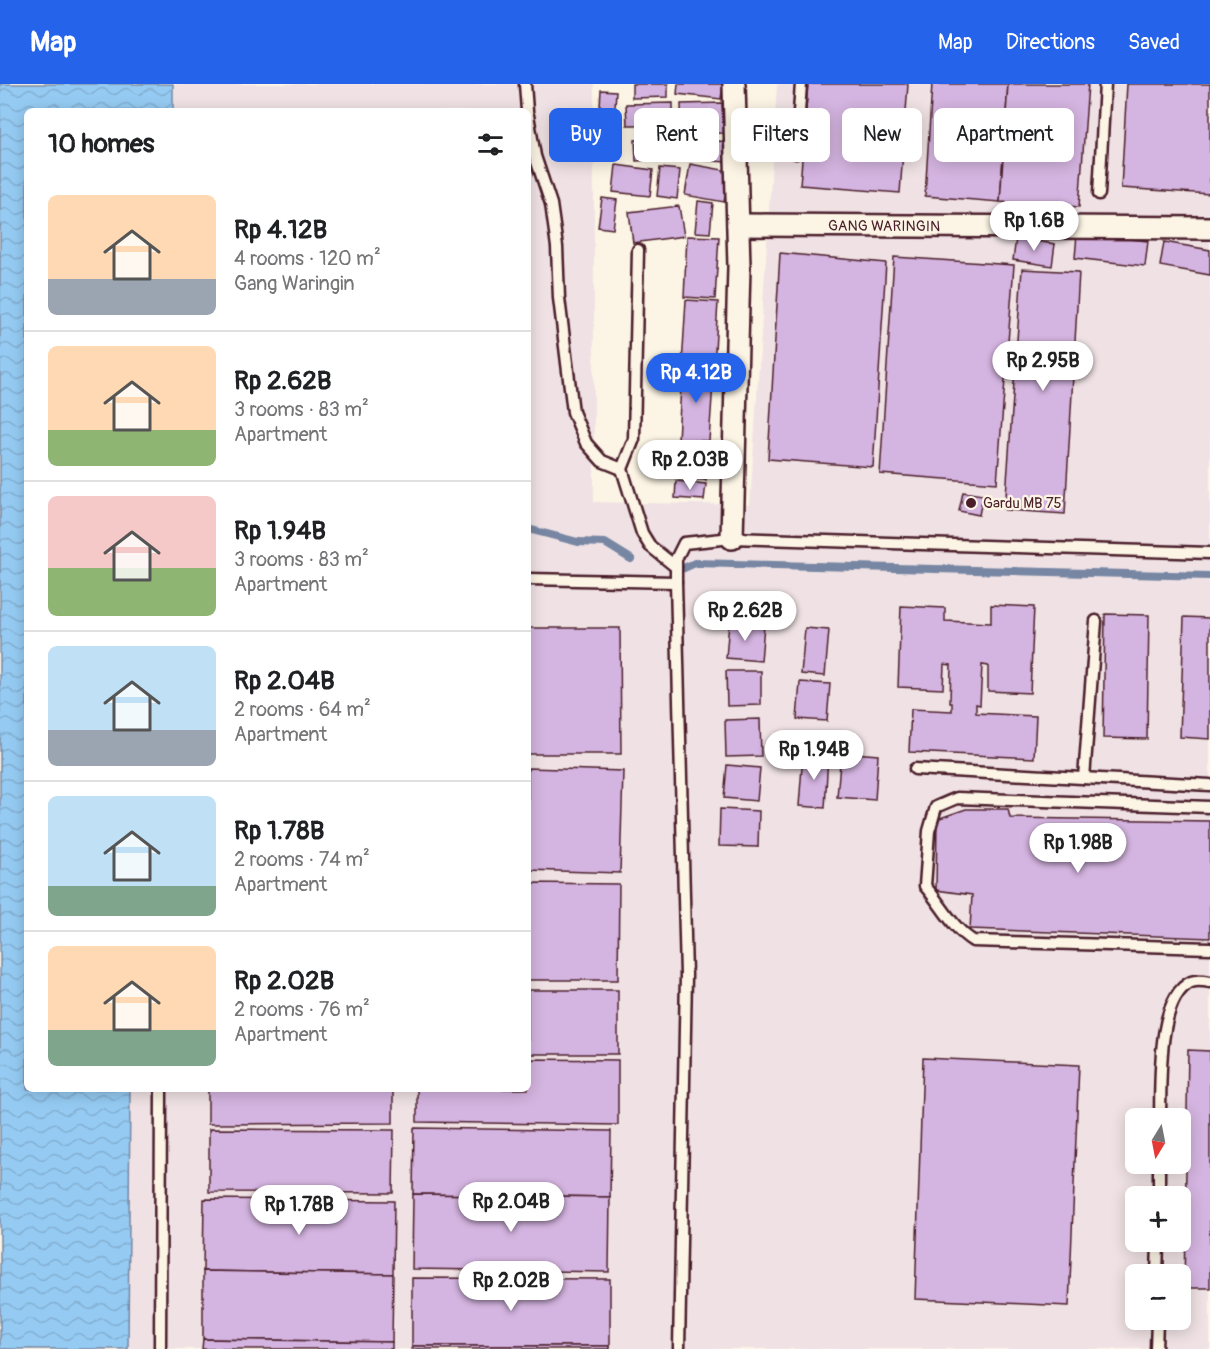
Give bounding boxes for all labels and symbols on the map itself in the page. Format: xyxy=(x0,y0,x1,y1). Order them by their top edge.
pin: Rp 1.6B xyxy=(979,201,1089,252)
street label: GANG WARINGIN xyxy=(828,216,940,236)
pin: Rp 2.95B xyxy=(981,341,1105,392)
pin: Rp 4.12B xyxy=(634,353,758,404)
pin: Rp 2.03B xyxy=(628,440,752,491)
place label: Gardu MB 75 xyxy=(983,494,1062,513)
marker: Gardu MB 75 xyxy=(964,496,978,510)
pin: Rp 2.62B xyxy=(683,591,807,642)
pin: Rp 1.94B xyxy=(752,730,876,781)
pin: Rp 1.98B xyxy=(1016,823,1140,874)
north arrow xyxy=(1125,1108,1191,1174)
pin: Rp 2.04B xyxy=(449,1182,573,1233)
pin: Rp 1.78B xyxy=(237,1185,361,1236)
pin: Rp 2.02B xyxy=(449,1261,573,1312)

